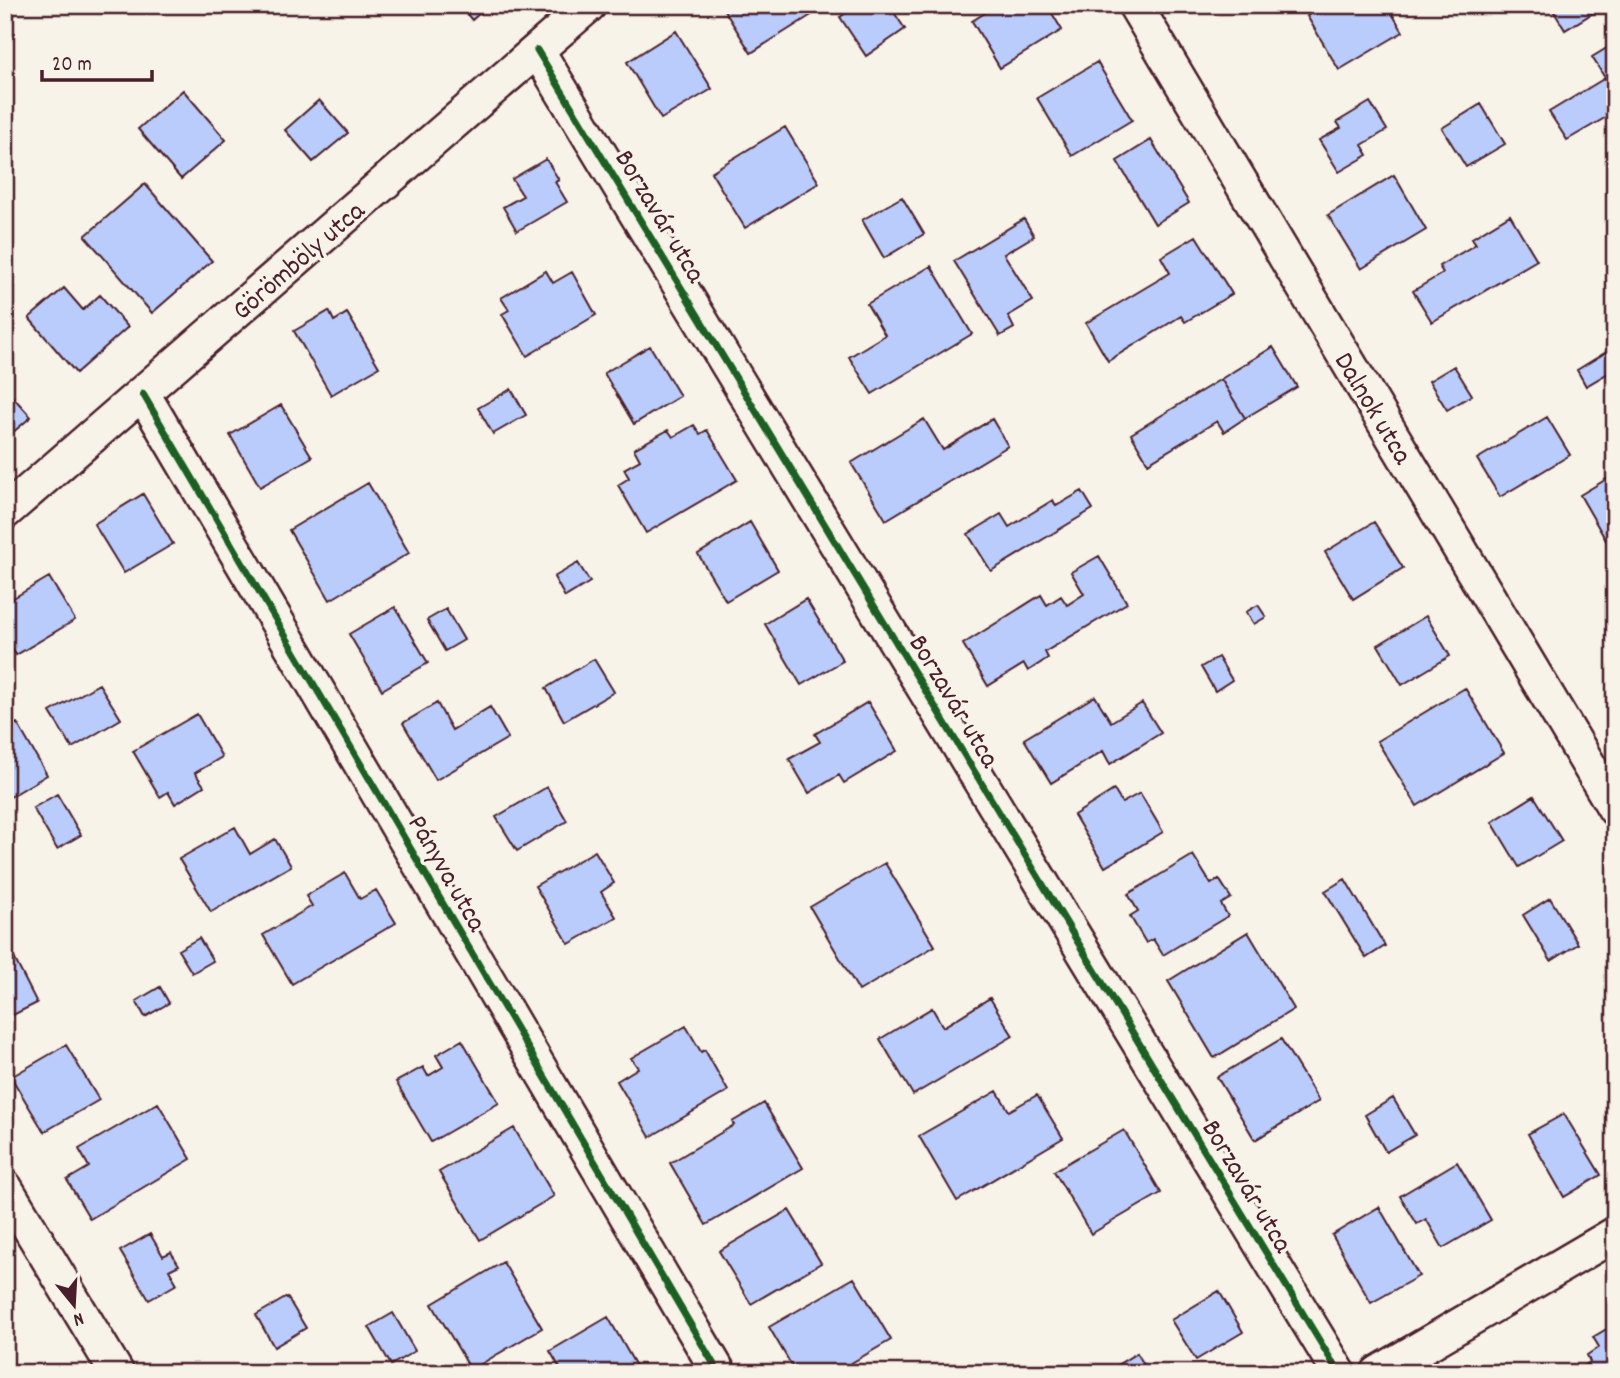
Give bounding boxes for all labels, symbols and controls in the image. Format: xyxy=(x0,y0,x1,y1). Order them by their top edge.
scale bar xyxy=(42,38,152,82)
text: 20 m xyxy=(52,51,92,81)
street label: Borzavár utca xyxy=(602,143,714,293)
street label: Görömböly utca xyxy=(225,193,376,332)
street label: Dalnok utca xyxy=(1322,346,1420,474)
street label: Borzavár utca xyxy=(896,628,1008,778)
street label: Pányva utca xyxy=(395,809,495,941)
street label: Borzavár utca xyxy=(1189,1113,1301,1263)
north arrow xyxy=(38,1270,108,1340)
text: N xyxy=(70,1304,87,1332)

